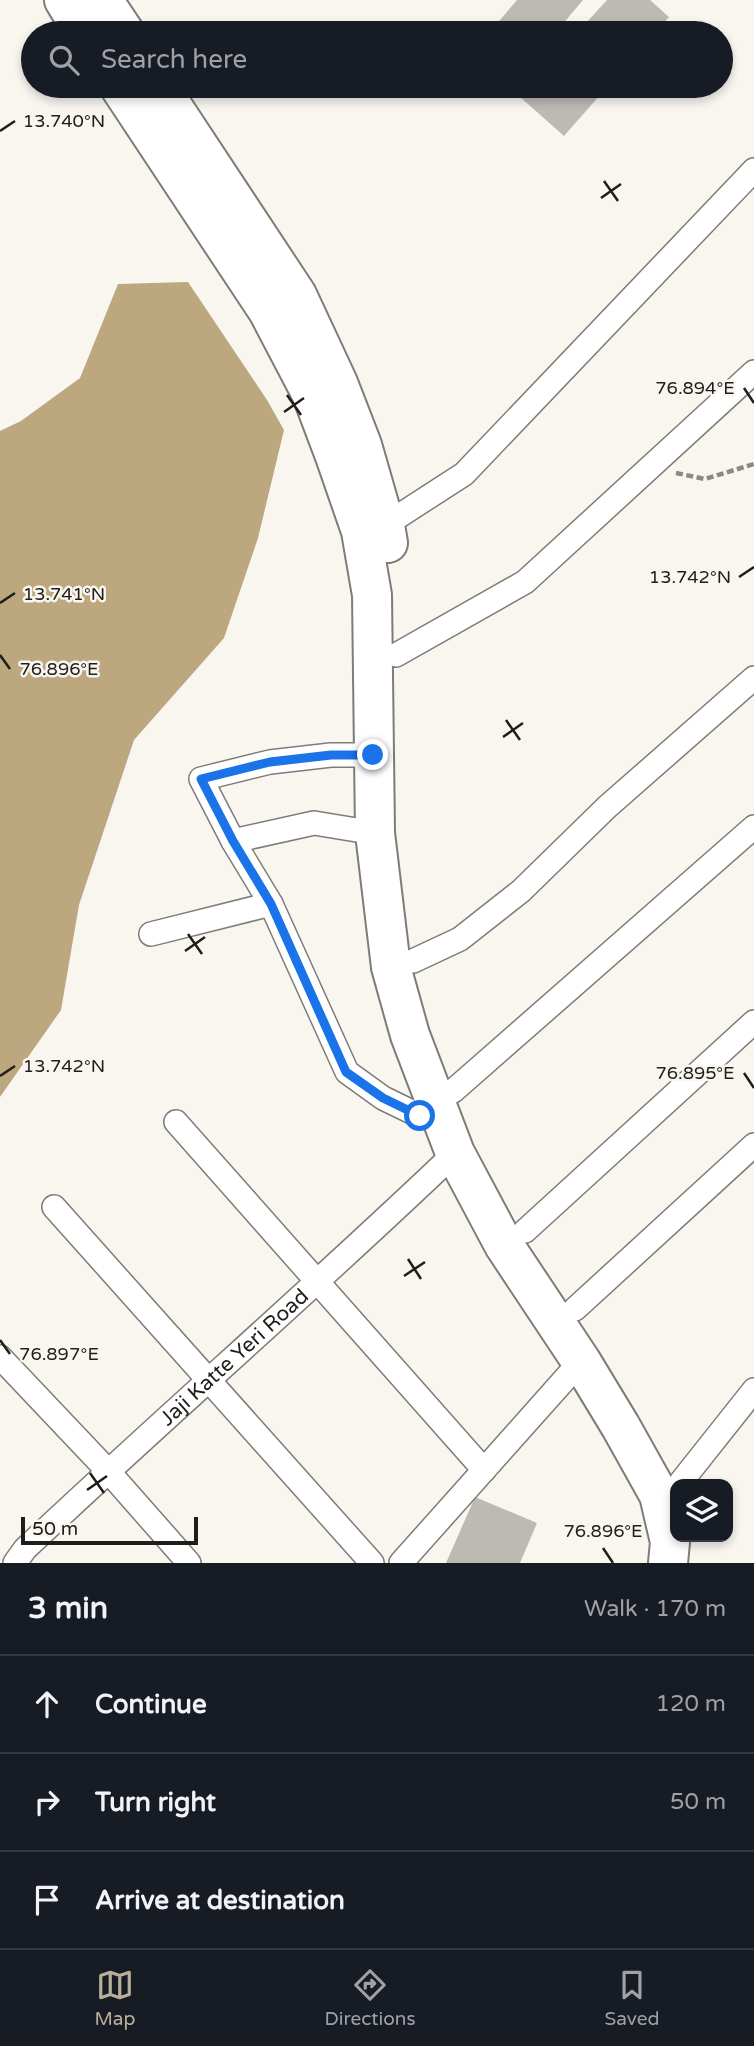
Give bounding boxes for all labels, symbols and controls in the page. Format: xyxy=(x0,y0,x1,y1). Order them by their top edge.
search box xyxy=(21,21,733,98)
icon: search xyxy=(45,41,83,79)
text: Search here xyxy=(101,44,247,75)
text: 13.740°N xyxy=(23,110,105,132)
text: 76.894°E xyxy=(655,377,735,399)
text: 13.742°N xyxy=(649,566,731,588)
text: 13.741°N xyxy=(23,583,105,605)
text: 76.896°E xyxy=(19,658,99,680)
route end xyxy=(357,739,388,770)
text: 13.742°N xyxy=(23,1055,105,1077)
text: 76.895°E xyxy=(655,1062,735,1084)
route start xyxy=(404,1100,435,1131)
street label: Jaji Katte Yeri Road xyxy=(155,1283,313,1431)
text: 76.897°E xyxy=(19,1343,99,1365)
map controls xyxy=(670,1479,733,1542)
button: layers xyxy=(670,1479,733,1542)
scale bar xyxy=(21,1514,198,1546)
text: 50 m xyxy=(32,1518,78,1540)
text: 76.896°E xyxy=(563,1520,643,1542)
text: 3 min xyxy=(28,1590,108,1627)
text: Walk · 170 m xyxy=(584,1595,726,1623)
icon: ahead xyxy=(28,1685,66,1723)
text: Continue xyxy=(95,1689,207,1720)
text: 120 m xyxy=(656,1690,726,1718)
icon: right xyxy=(28,1783,66,1821)
text: Turn right xyxy=(95,1787,216,1818)
text: 50 m xyxy=(670,1788,726,1816)
icon: arrive xyxy=(28,1881,66,1919)
text: Arrive at destination xyxy=(95,1885,345,1916)
tab: Map xyxy=(95,1966,136,2030)
tab: Directions xyxy=(325,1966,416,2030)
tab: Saved xyxy=(605,1966,659,2030)

